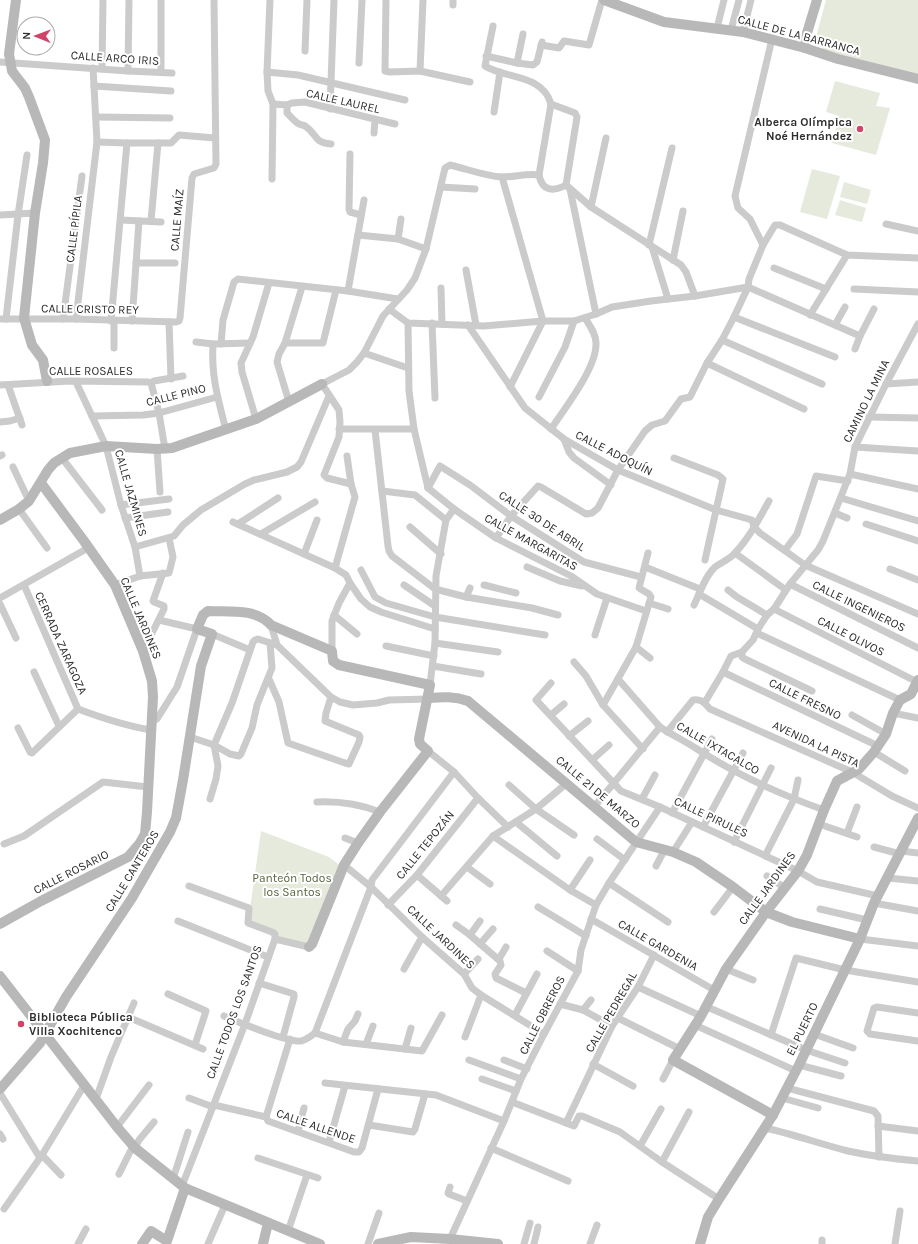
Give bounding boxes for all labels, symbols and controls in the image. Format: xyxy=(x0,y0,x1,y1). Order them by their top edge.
street label: CALLE DE LA BARRANCA xyxy=(736,12,862,58)
north arrow xyxy=(16,16,56,56)
text: N xyxy=(20,32,33,40)
street label: CALLE ARCO IRIS xyxy=(70,48,160,68)
street label: CALLE LAUREL xyxy=(305,86,382,116)
place label: Alberca Olímpica Noé Hernández xyxy=(754,115,852,143)
marker: Alberca Olímpica Noé Hernández xyxy=(855,124,865,134)
street label: CALLE MAÍZ xyxy=(166,188,187,252)
street label: CALLE PÍPILA xyxy=(62,194,85,263)
street label: CALLE CRISTO REY xyxy=(41,301,139,317)
street label: CAMINO LA MINA xyxy=(840,357,892,445)
street label: CALLE ROSALES xyxy=(49,364,133,378)
street label: CALLE PINO xyxy=(145,381,208,409)
street label: CALLE ADOQUÍN xyxy=(573,427,655,478)
street label: CALLE JAZMINES xyxy=(112,448,150,538)
street label: CALLE 30 DE ABRIL xyxy=(496,488,588,554)
street label: CALLE MARGARITAS xyxy=(482,511,580,573)
street label: CALLE JARDINES xyxy=(117,575,165,661)
street label: CALLE INGENIEROS xyxy=(810,577,908,635)
street label: CERRADA ZARAGOZA xyxy=(32,589,90,697)
street label: CALLE OLIVOS xyxy=(815,613,887,659)
street label: CALLE FRESNO xyxy=(767,675,844,723)
street label: AVENIDA LA PISTA xyxy=(770,718,862,770)
street label: CALLE IXTACALCO xyxy=(674,719,762,778)
street label: CALLE 21 DE MARZO xyxy=(553,753,643,831)
street label: CALLE PIRULES xyxy=(672,794,750,840)
street label: CALLE TEPOZÁN xyxy=(392,807,457,882)
street label: CALLE CANTEROS xyxy=(102,828,162,914)
street label: CALLE ROSARIO xyxy=(31,847,111,897)
street label: CALLE JARDINES xyxy=(736,848,798,928)
park label: Panteón Todos los Santos xyxy=(252,871,332,899)
street label: CALLE JARDINES xyxy=(404,902,478,972)
street label: CALLE GARDENIA xyxy=(615,916,701,974)
street label: CALLE TODOS LOS SANTOS xyxy=(203,943,265,1081)
street label: CALLE PEDREGAL xyxy=(582,969,640,1055)
street label: CALLE OBREROS xyxy=(516,973,568,1057)
street label: EL PUERTO xyxy=(783,1000,821,1058)
place label: Biblioteca Pública Villa Xochitenco xyxy=(29,1010,133,1038)
marker: Biblioteca Pública Villa Xochitenco xyxy=(16,1019,26,1029)
street label: CALLE ALLENDE xyxy=(275,1106,357,1146)

